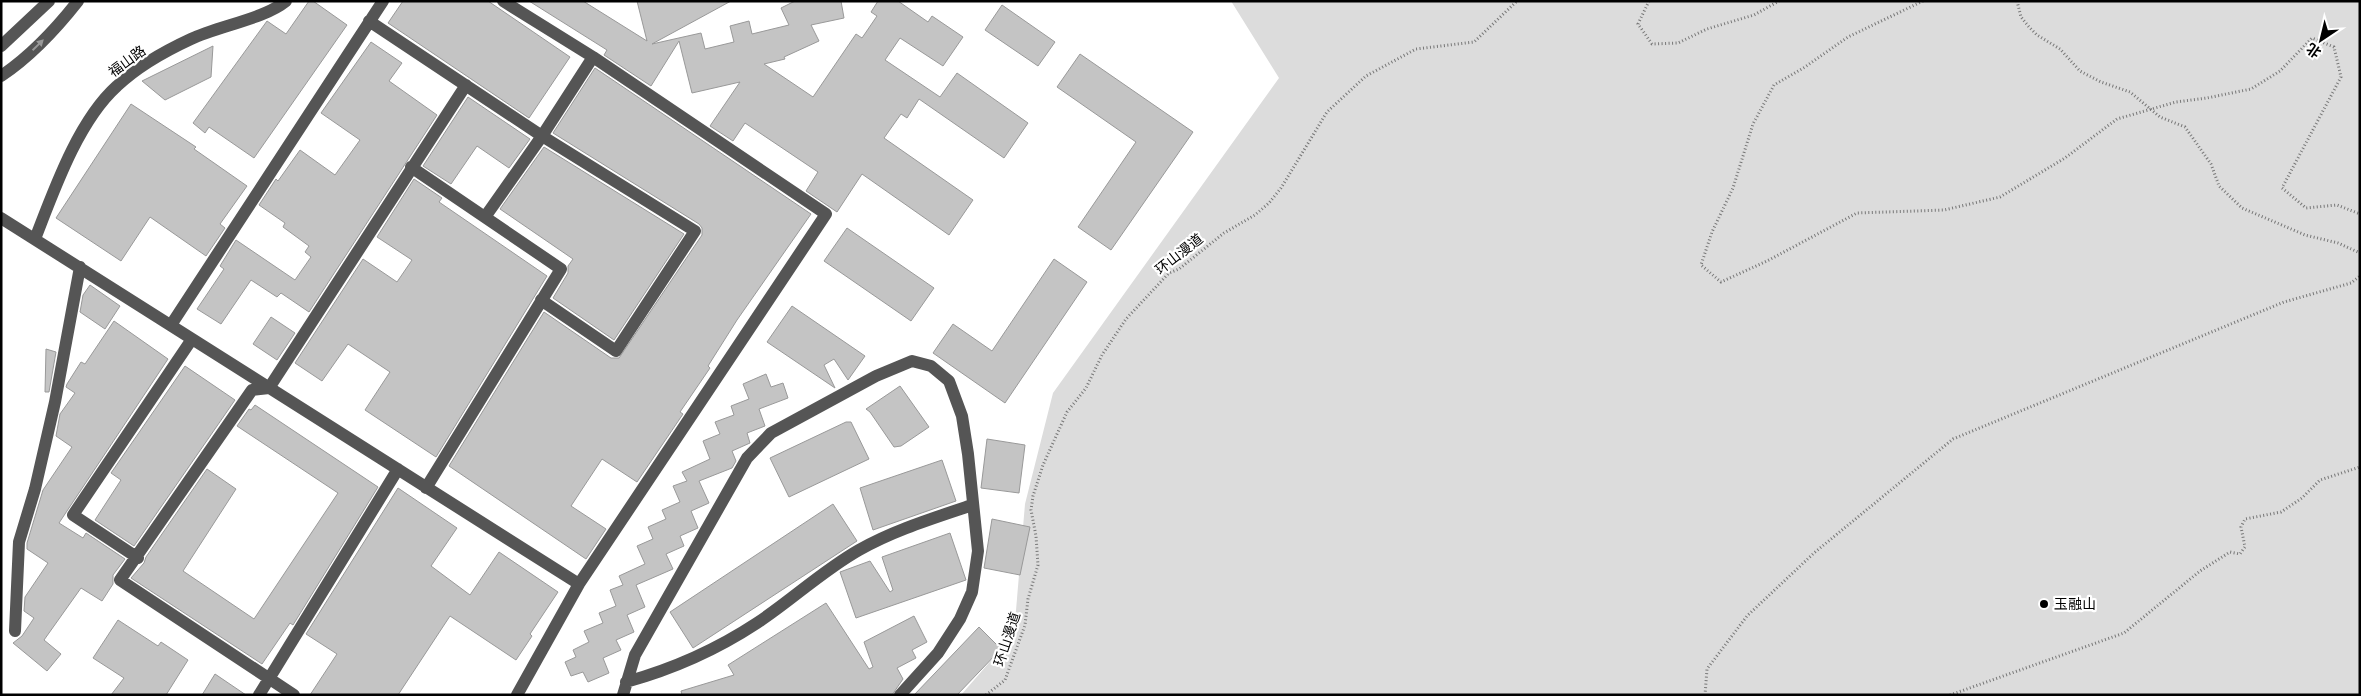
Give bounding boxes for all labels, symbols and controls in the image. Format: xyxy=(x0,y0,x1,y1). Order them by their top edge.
north arrow xyxy=(2296,15,2346,65)
one-way arrow xyxy=(32,39,44,51)
text: 北 xyxy=(2303,40,2324,61)
street label: 福山路 xyxy=(105,42,149,80)
street label: 环山漫道 xyxy=(1152,230,1206,278)
place label: 玉融山 xyxy=(2054,596,2096,612)
marker: 玉融山 xyxy=(2038,598,2050,610)
street label: 环山漫道 xyxy=(991,610,1023,668)

